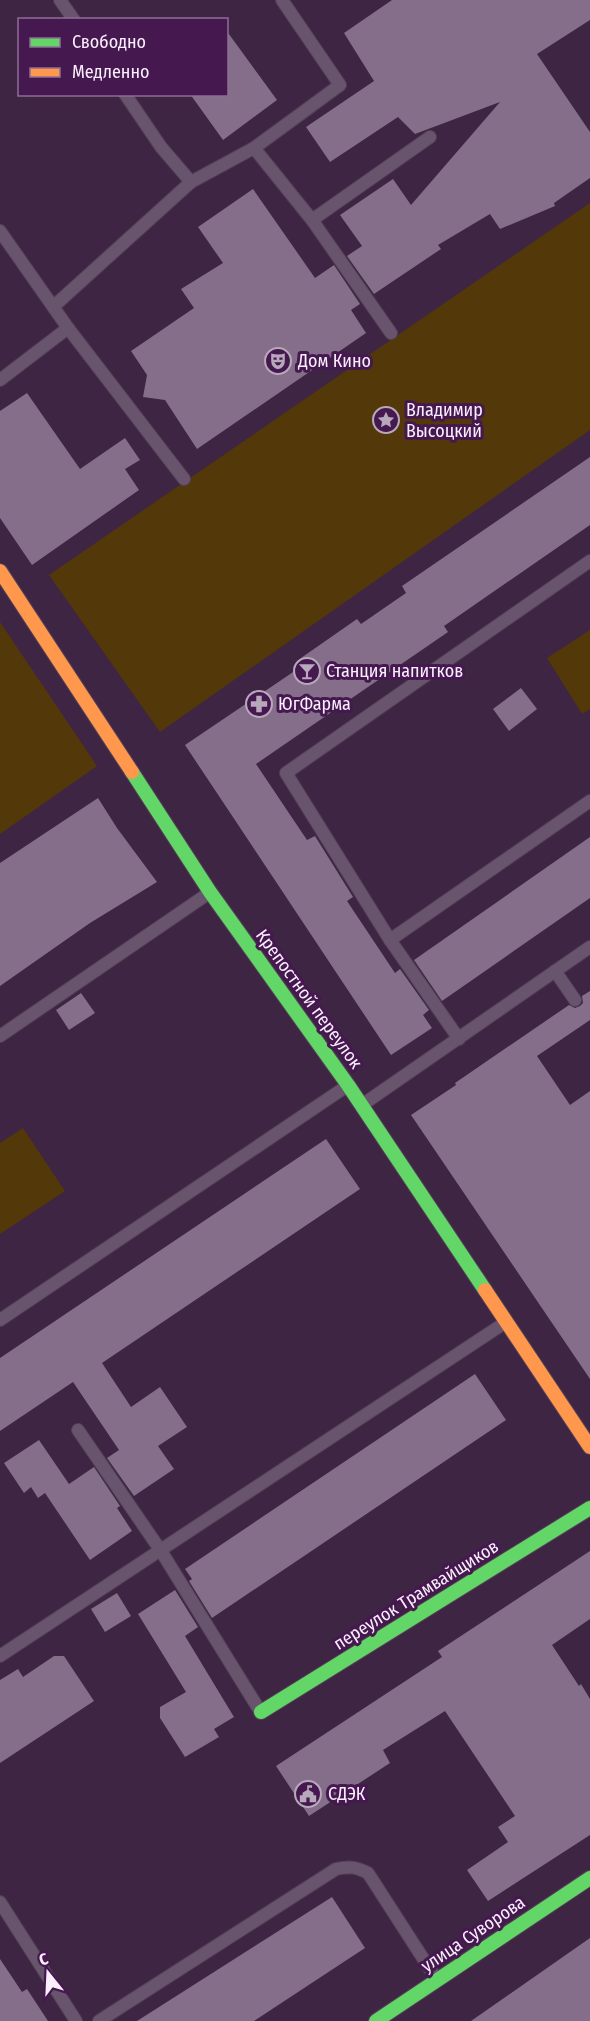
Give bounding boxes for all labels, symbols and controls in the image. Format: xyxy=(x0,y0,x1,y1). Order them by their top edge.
legend xyxy=(18,18,228,96)
text: Свободно xyxy=(72,31,146,53)
text: Медленно xyxy=(72,61,150,83)
theatre icon: Дом Кино xyxy=(263,346,293,376)
place label: Дом Кино xyxy=(297,350,371,372)
place label: Владимир Высоцкий xyxy=(406,399,483,442)
place icon: Владимир Высоцкий xyxy=(371,405,401,435)
bar icon: Станция напитков xyxy=(292,656,322,686)
place label: Станция напитков xyxy=(326,660,463,682)
pharmacy icon: ЮгФарма xyxy=(244,689,274,719)
place label: ЮгФарма xyxy=(278,693,351,715)
street label: Крепостной переулок xyxy=(251,925,367,1073)
street label: переулок Трамвайщиков xyxy=(329,1535,503,1655)
public building icon: СДЭК xyxy=(293,1779,323,1809)
place label: СДЭК xyxy=(328,1783,366,1805)
street label: улица Суворова xyxy=(417,1891,529,1977)
north arrow xyxy=(18,1943,78,2003)
text: С xyxy=(37,1949,51,1970)

